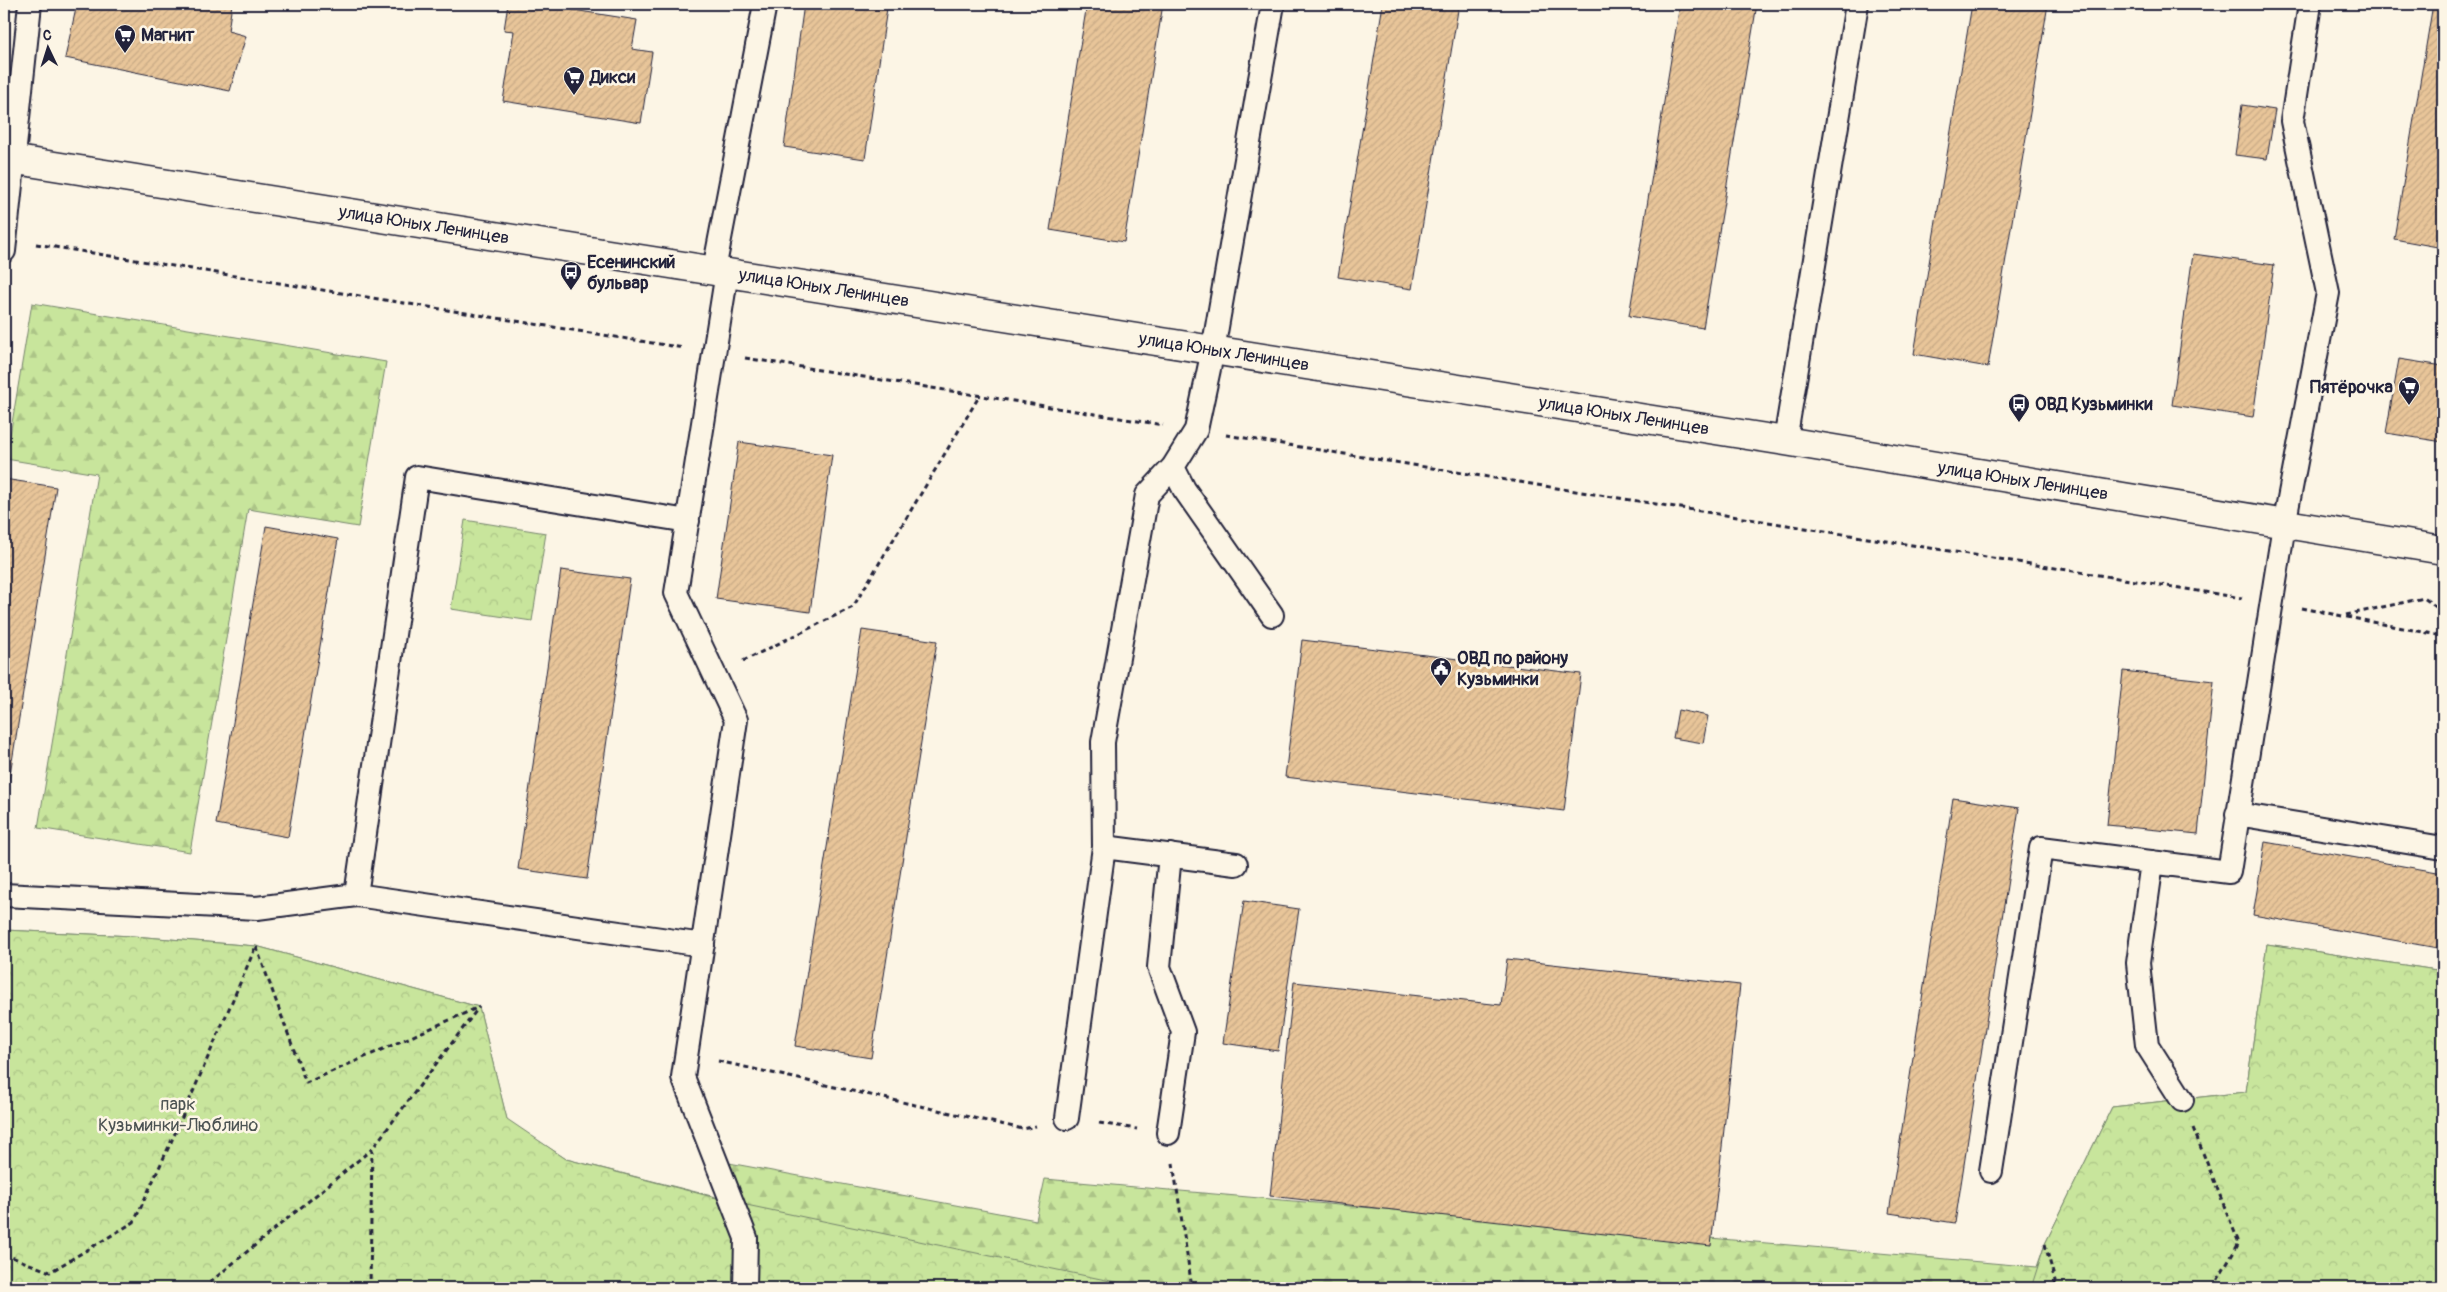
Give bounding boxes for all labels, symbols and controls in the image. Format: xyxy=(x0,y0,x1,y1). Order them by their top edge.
north arrow xyxy=(22,22,72,72)
supermarket icon: Магнит xyxy=(113,23,137,54)
place label: Магнит xyxy=(141,24,195,47)
text: С xyxy=(42,27,52,44)
supermarket icon: Дикси xyxy=(562,65,586,96)
place label: Дикси xyxy=(589,66,635,89)
street label: улица Юных Ленинцев xyxy=(336,200,511,250)
place label: Есенинский бульвар xyxy=(587,251,675,295)
bus stop icon: Есенинский бульвар xyxy=(559,260,583,291)
street label: улица Юных Ленинцев xyxy=(736,263,911,313)
street label: улица Юных Ленинцев xyxy=(1136,327,1311,377)
supermarket icon: Пятёрочка xyxy=(2397,375,2421,406)
place label: Пятёрочка xyxy=(2310,376,2394,399)
street label: улица Юных Ленинцев xyxy=(1536,391,1711,441)
bus stop icon: ОВД Кузьминки xyxy=(2007,392,2031,423)
place label: ОВД Кузьминки xyxy=(2035,393,2152,416)
street label: улица Юных Ленинцев xyxy=(1935,456,2110,506)
place label: ОВД по району Кузьминки xyxy=(1457,647,1568,691)
public building icon: ОВД по району Кузьминки xyxy=(1429,656,1453,687)
park label: парк Кузьминки-Люблино xyxy=(98,1093,258,1137)

